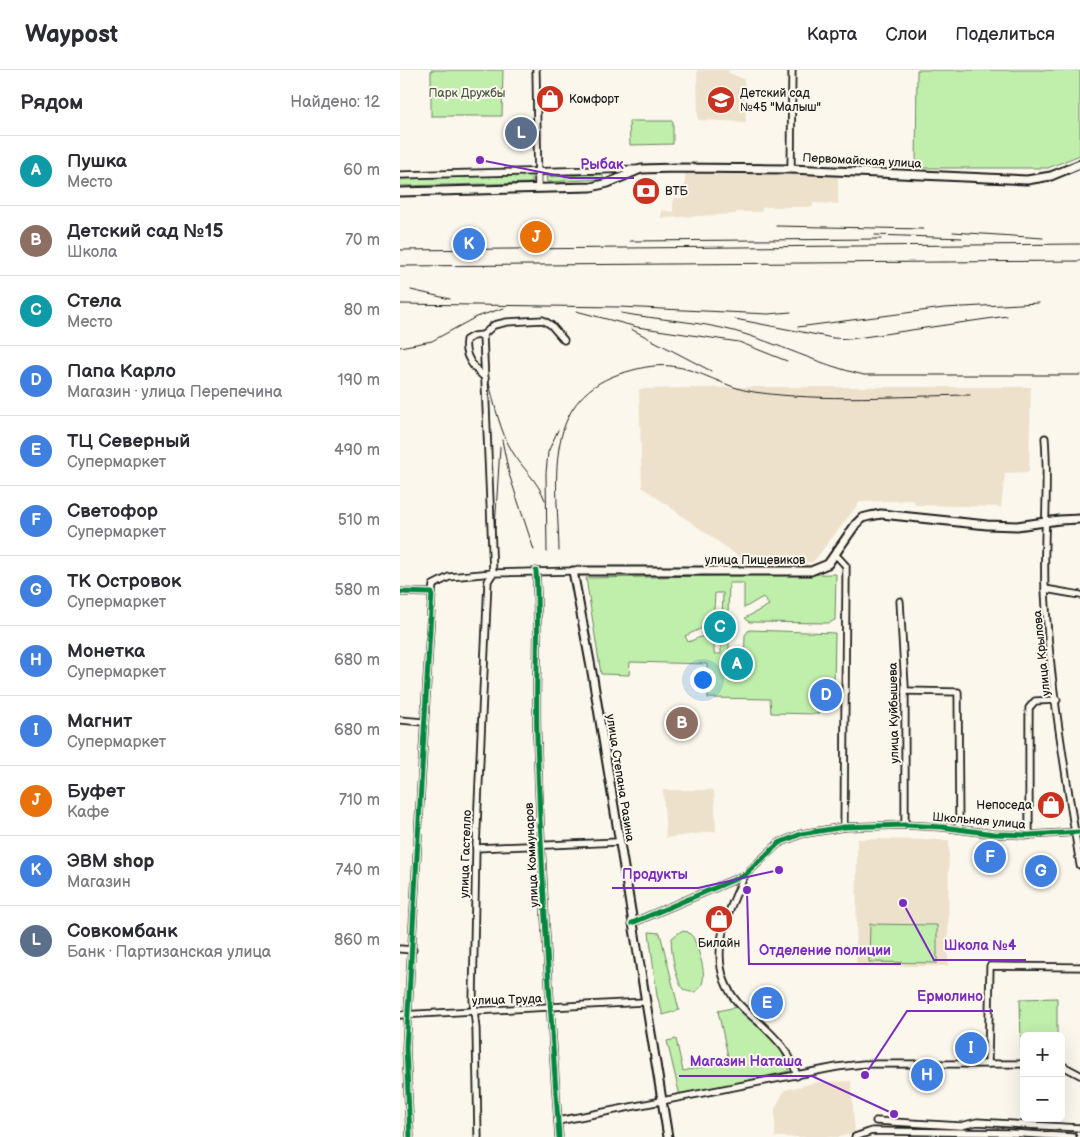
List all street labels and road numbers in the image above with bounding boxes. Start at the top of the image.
street label: Первомайская улица [802,150,922,172]
street label: улица Пищевиков [705,553,806,568]
street label: улица Крылова [1030,609,1054,697]
street label: улица Куйбышева [886,662,902,764]
street label: улица Степана Разина [602,713,638,843]
street label: улица Коммунаров [522,801,542,908]
street label: Школьная улица [932,809,1026,833]
street label: улица Гастелло [457,810,475,898]
street label: улица Труда [472,991,542,1009]

